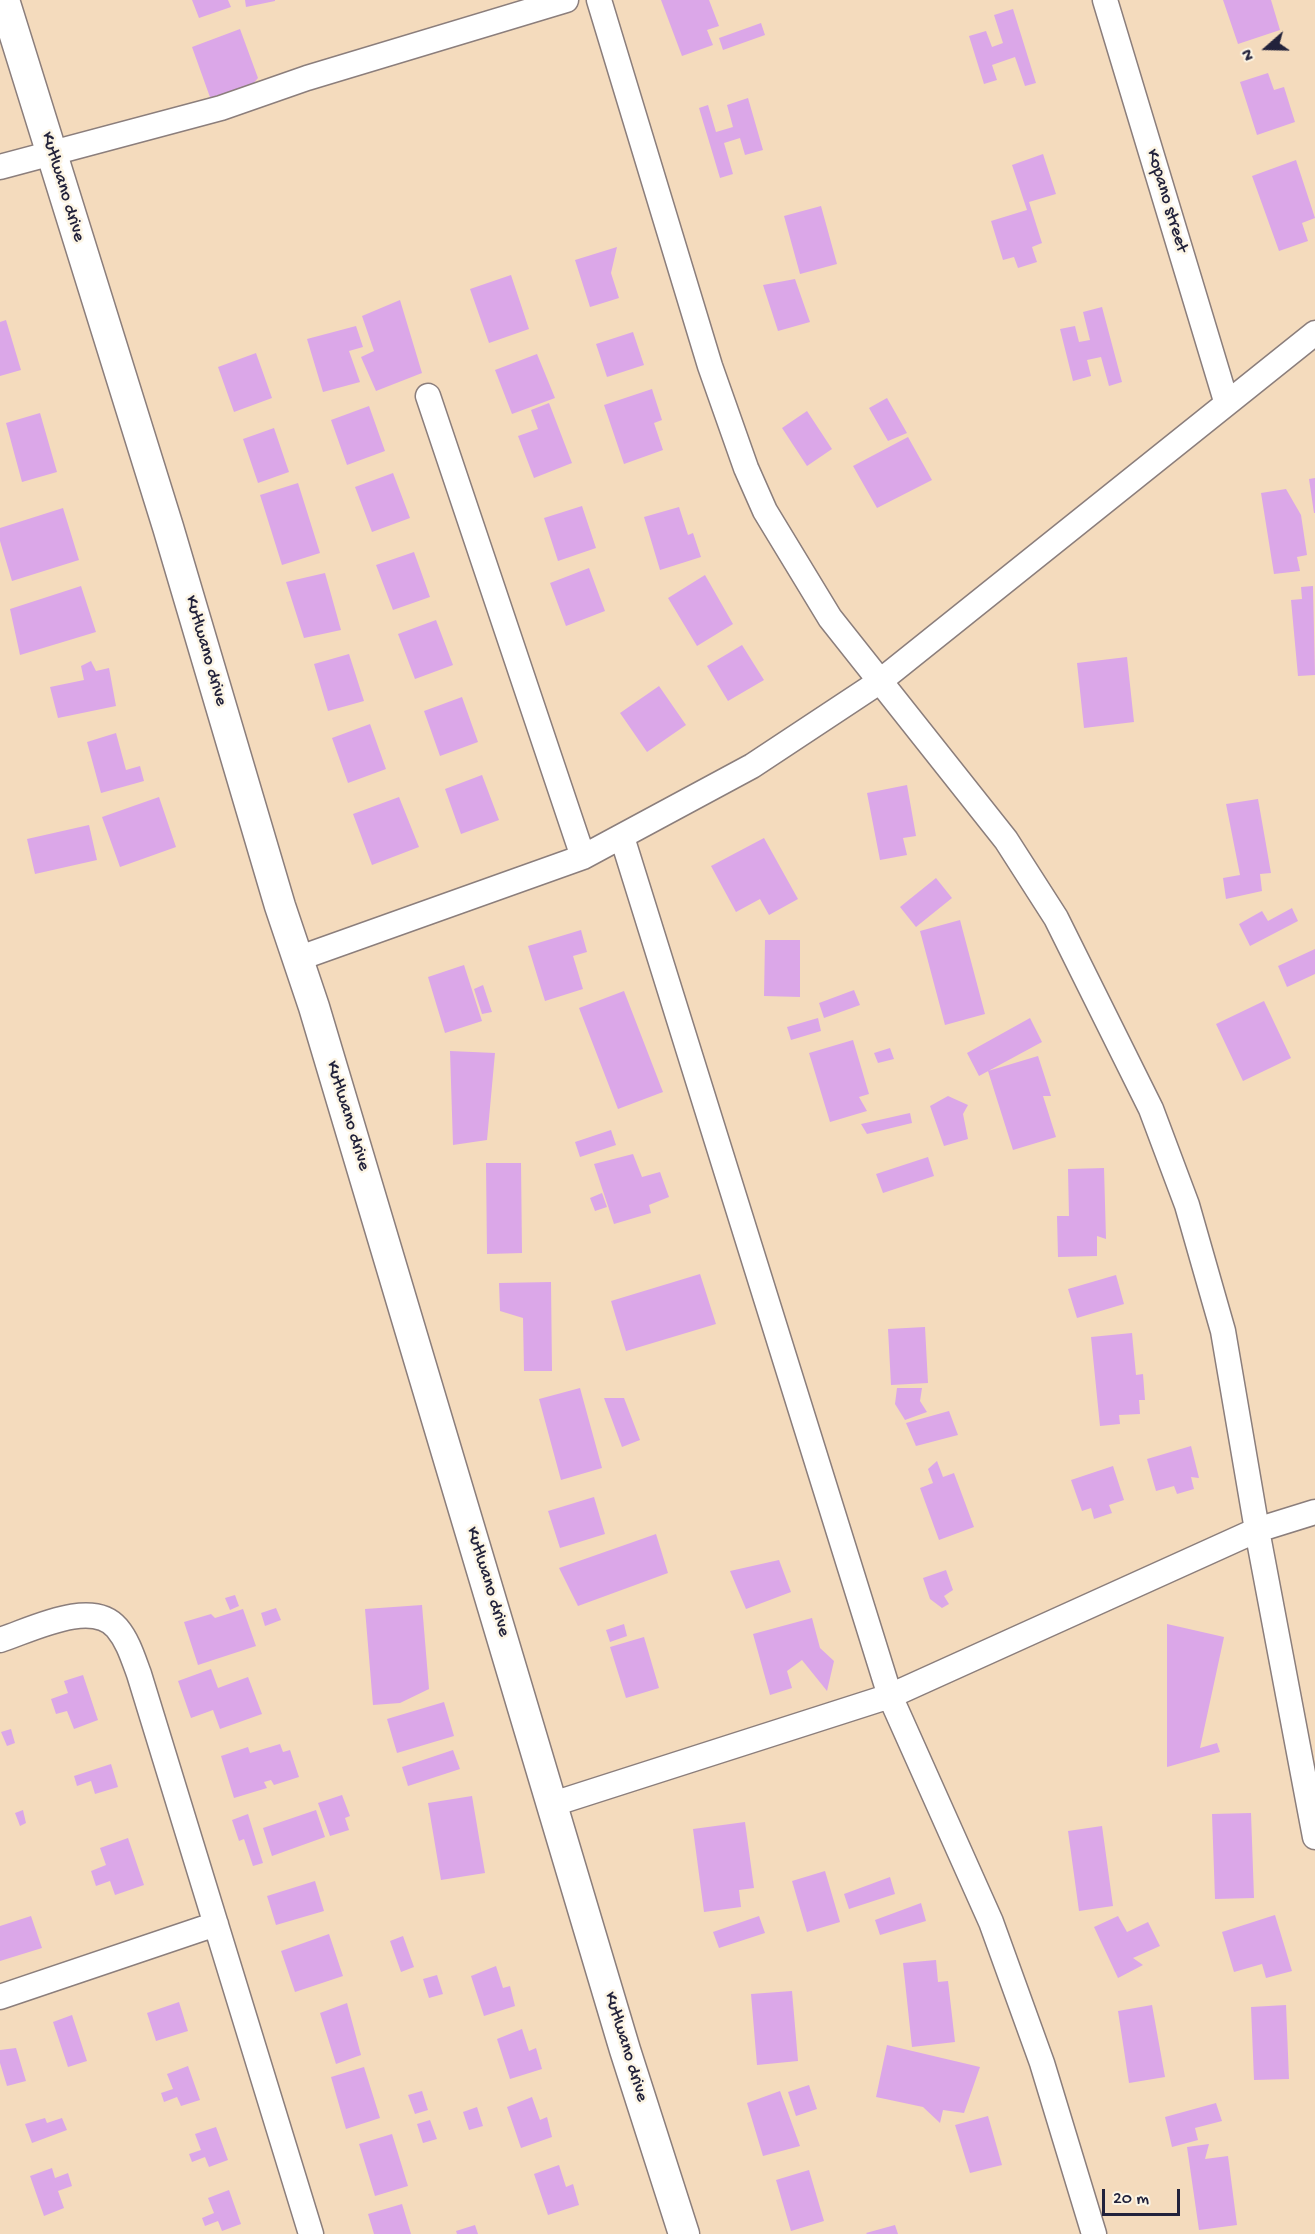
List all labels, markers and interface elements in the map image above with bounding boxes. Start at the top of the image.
north arrow [1237,18,1297,78]
text: N [1239,46,1260,62]
street label: Kutlwano drive [35,129,89,245]
street label: Kopano street [1140,147,1192,255]
street label: Kutlwano drive [179,593,231,709]
street label: Kutlwano drive [320,1058,374,1174]
street label: Kutlwano drive [460,1524,514,1640]
street label: Kutlwano drive [598,1989,652,2105]
scale bar [1105,2177,1183,2215]
text: 20 m [1113,2189,1149,2210]

